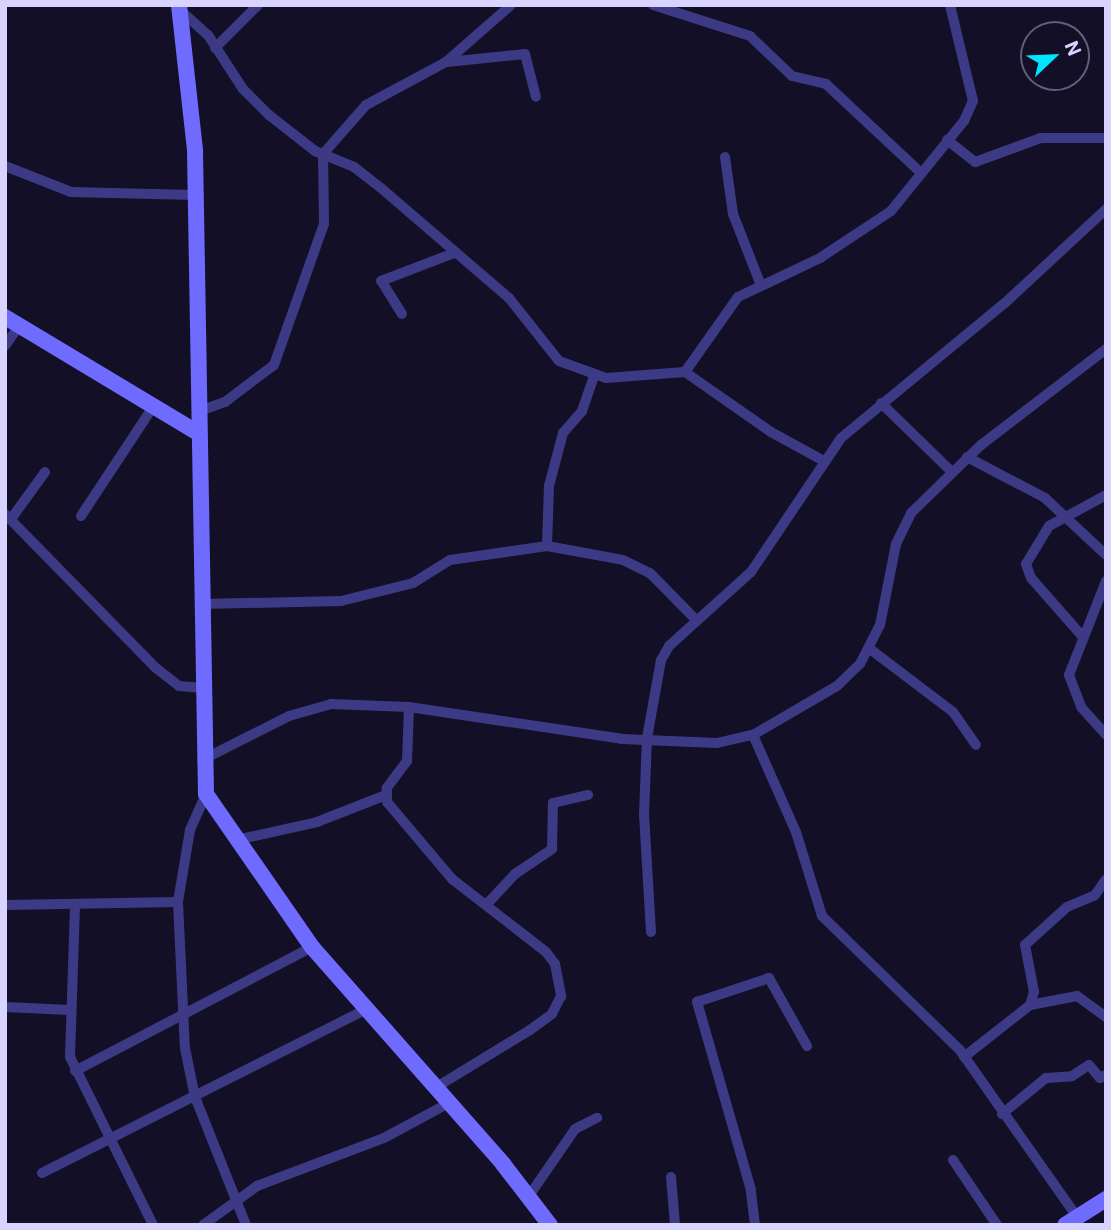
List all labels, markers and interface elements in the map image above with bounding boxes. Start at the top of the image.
north arrow [1020,21,1090,91]
text: N [1060,38,1086,59]

